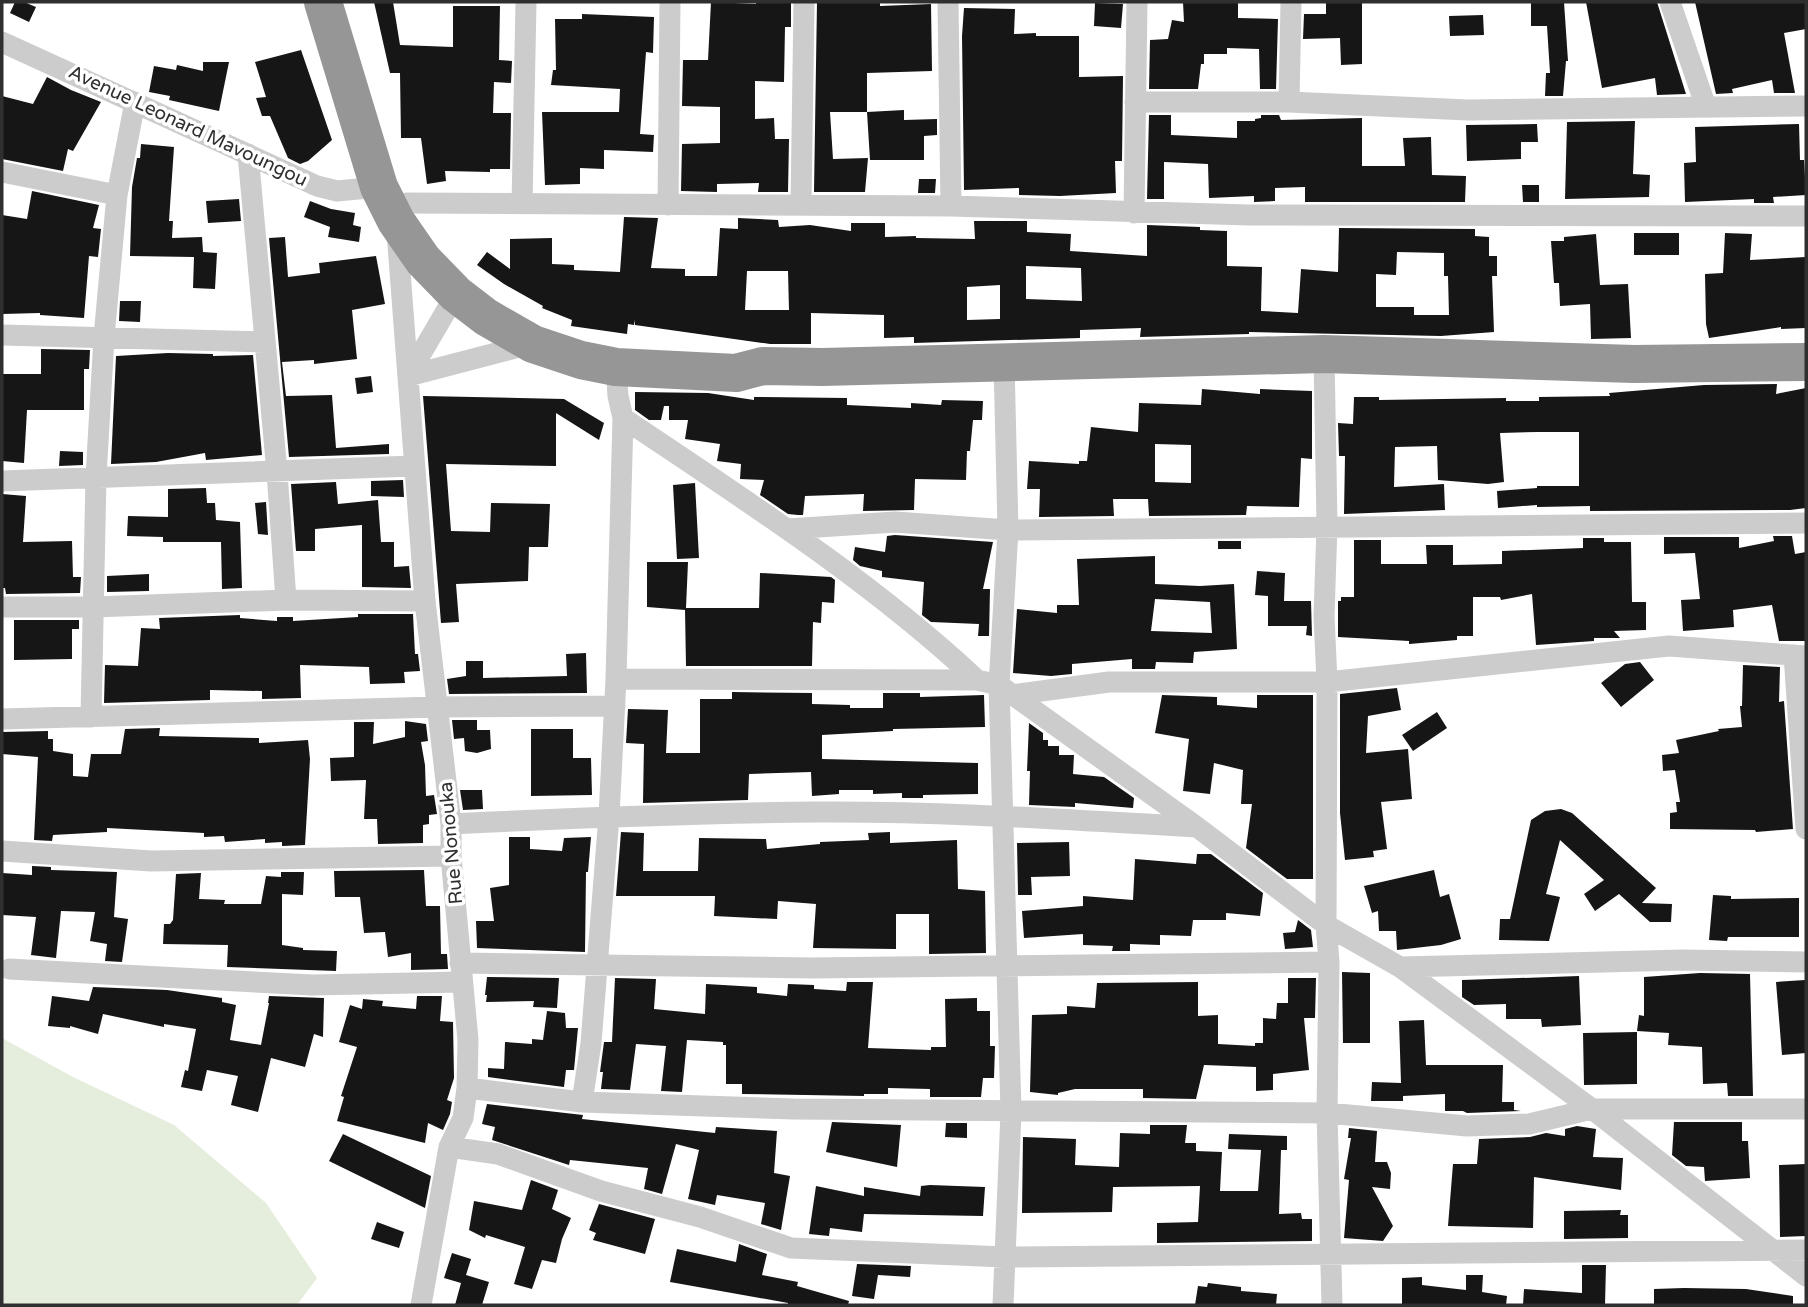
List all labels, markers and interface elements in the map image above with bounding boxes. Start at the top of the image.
street label: Avenue Leonard Mavoungou [65,61,311,191]
street label: Rue Nonouka [435,781,467,905]

